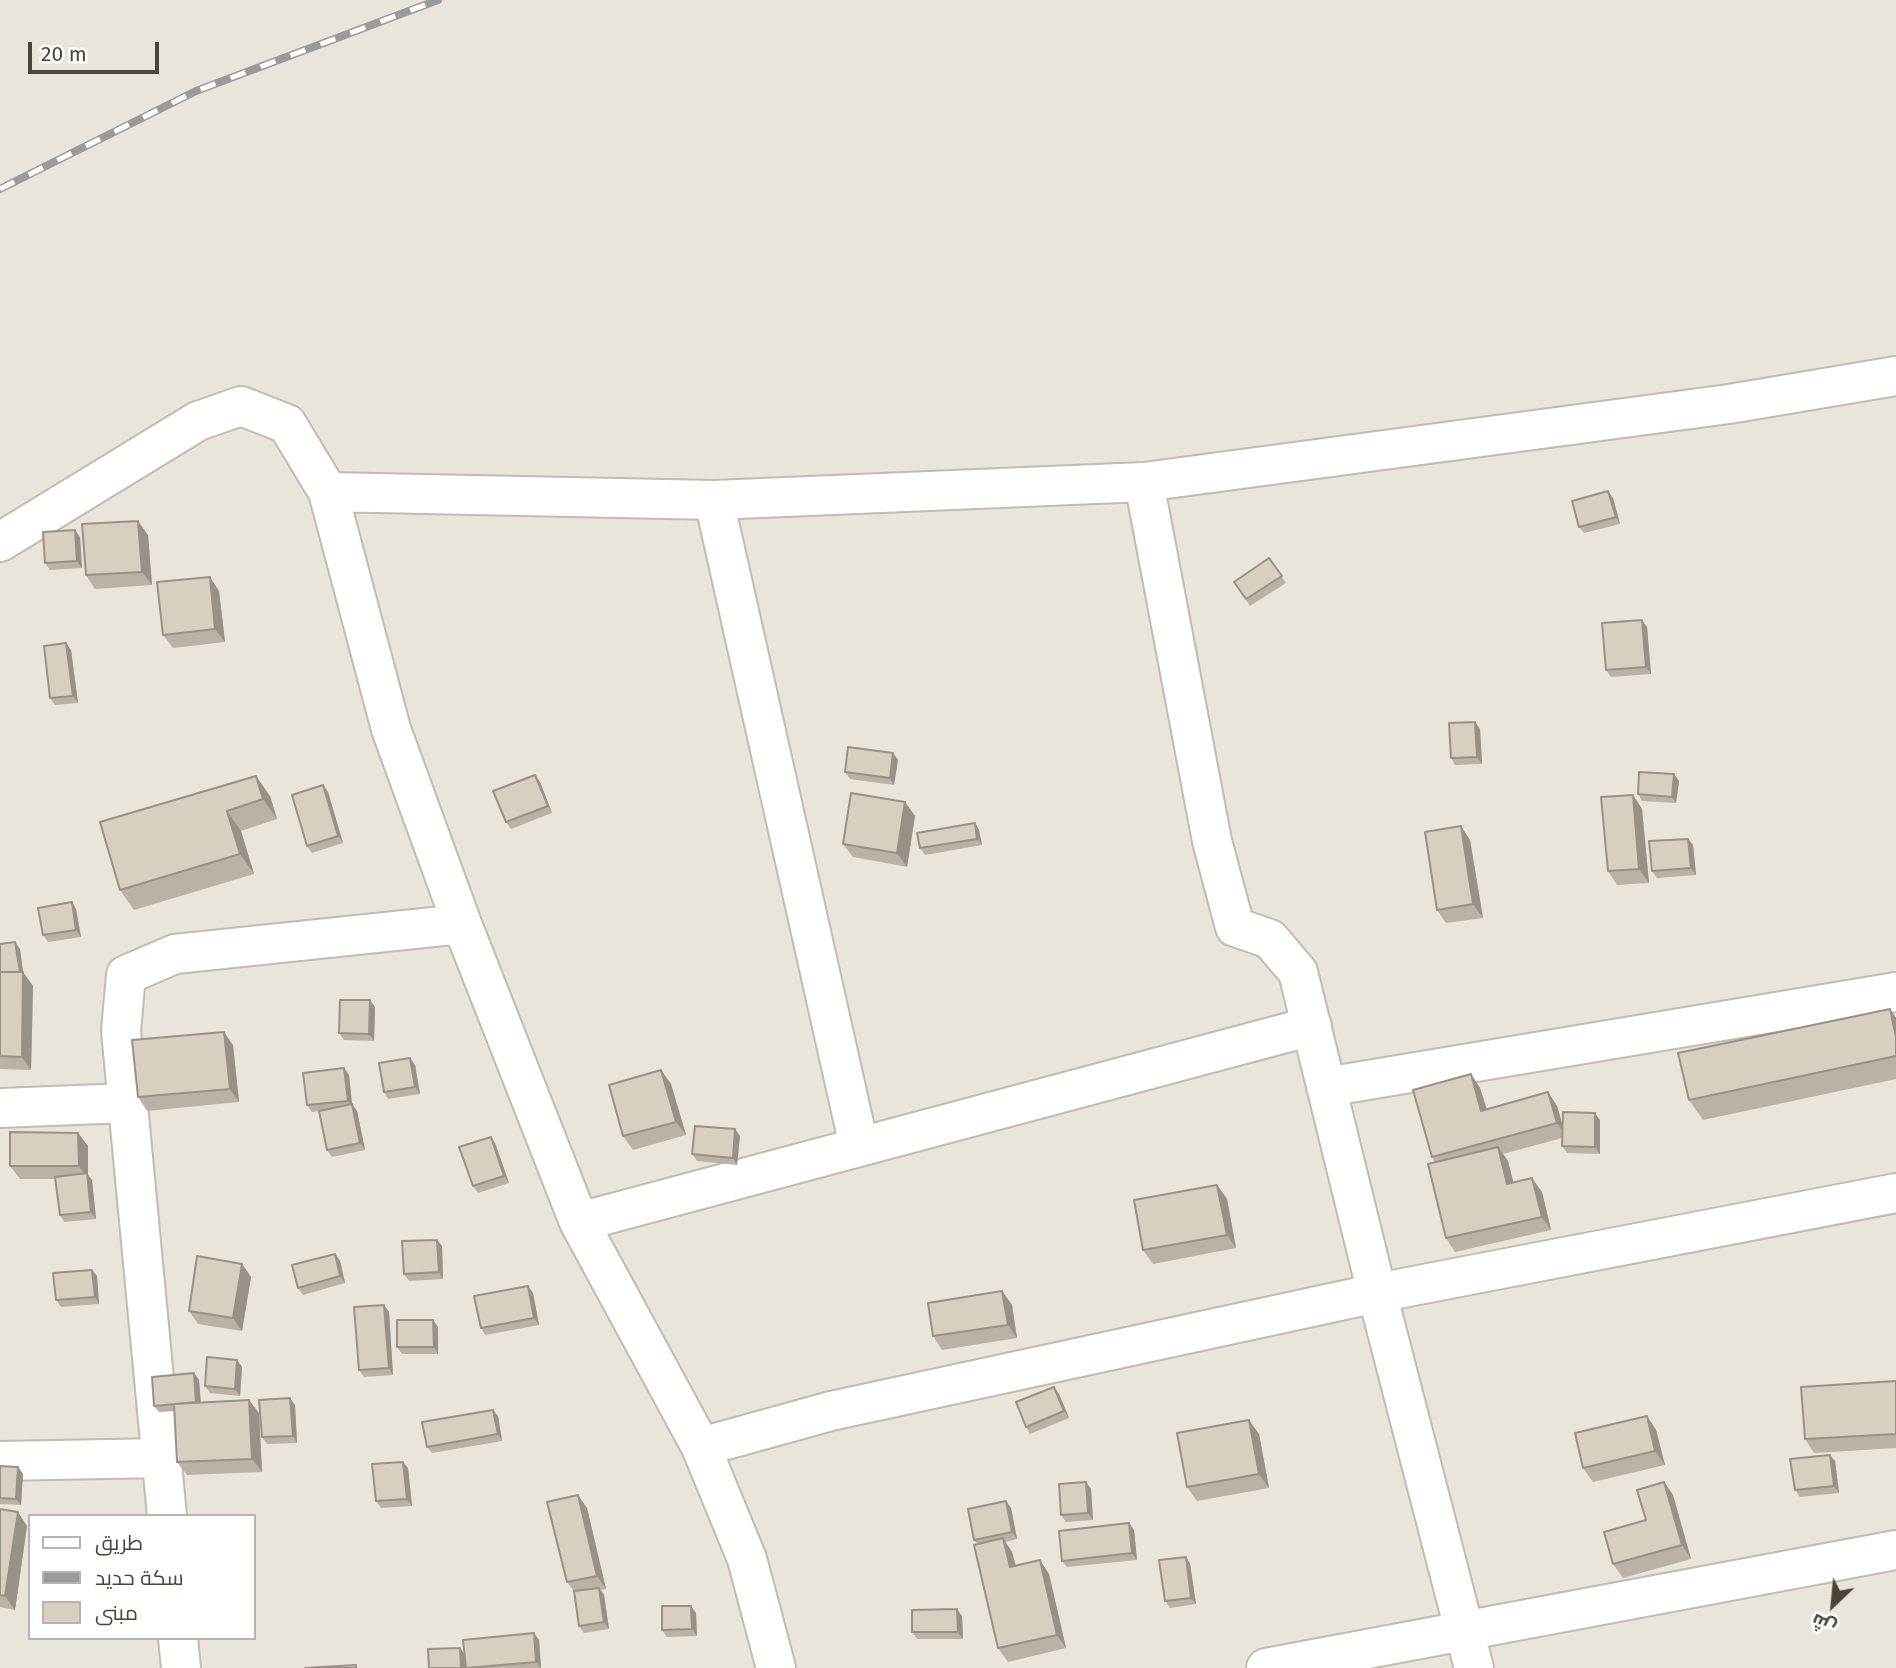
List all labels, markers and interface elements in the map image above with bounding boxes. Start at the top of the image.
scale bar [32,28,163,72]
text: 20 m [41,41,87,67]
legend [28,1514,256,1640]
text: طريق [95,1530,143,1556]
text: سكة حديد [95,1565,184,1591]
north arrow [1798,1570,1868,1640]
text: مبنى [95,1600,138,1626]
text: ش [1808,1609,1840,1640]

